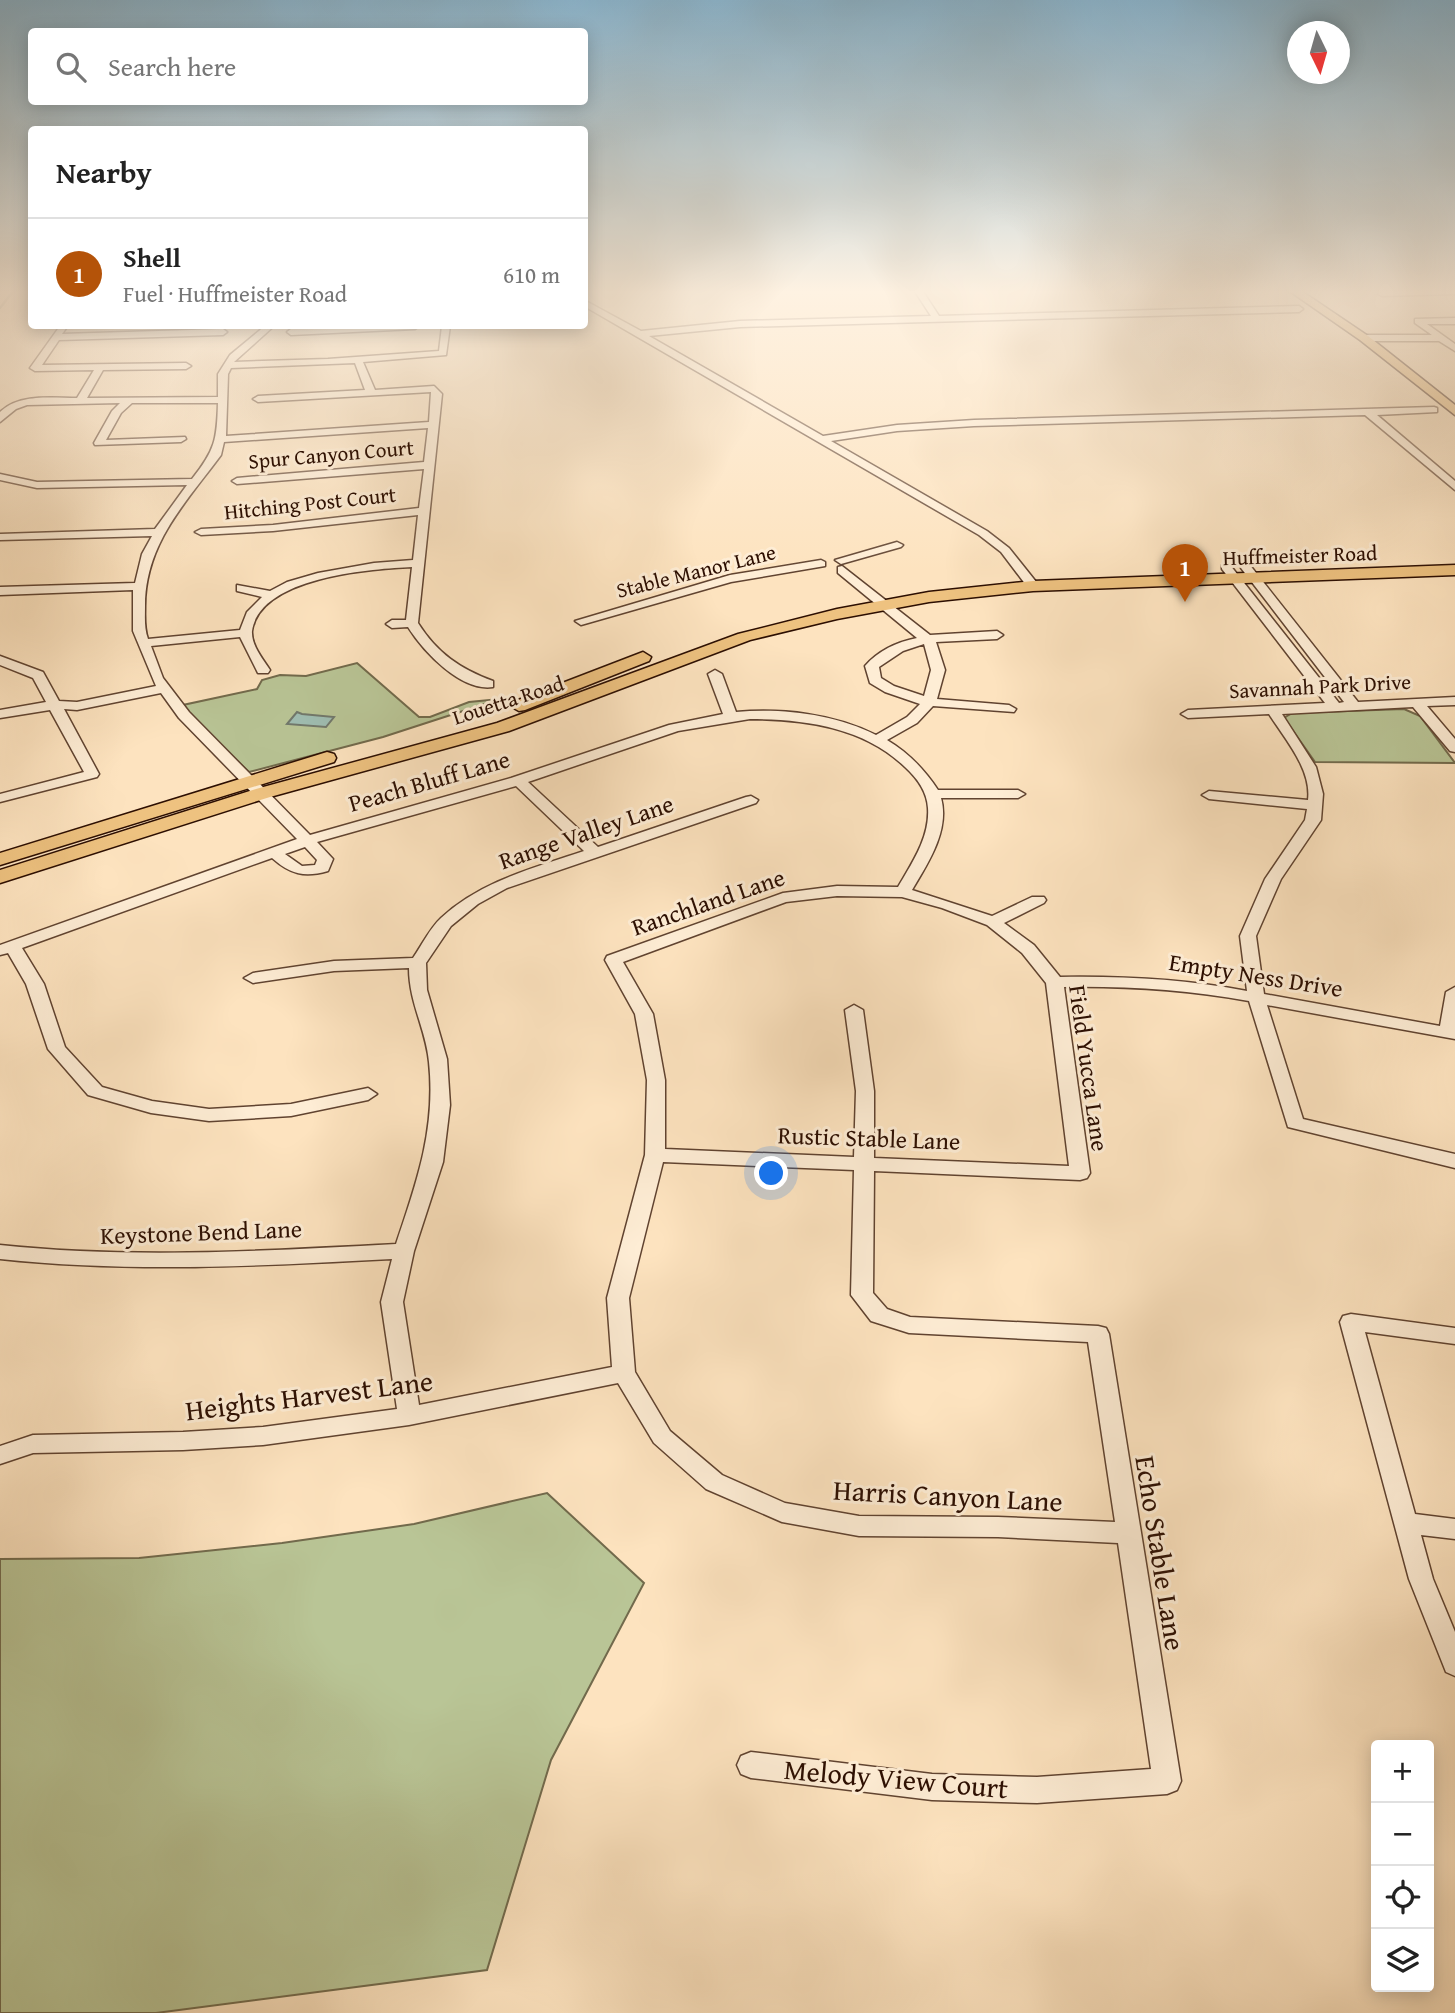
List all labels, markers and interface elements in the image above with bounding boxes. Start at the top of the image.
north arrow [1287,21,1350,84]
search box [28,28,588,105]
text: Search here [108,47,236,86]
icon: search [52,48,90,86]
text: Nearby [56,150,152,194]
text: Shell [123,238,181,277]
text: 1 [73,258,85,291]
text: 610 m [503,258,560,291]
text: Fuel · Huffmeister Road [123,277,347,310]
street label: Spur Canyon Court [247,431,416,477]
street label: Hitching Post Court [222,478,398,527]
street label: Stable Manor Lane [613,536,779,606]
street label: Huffmeister Road [1222,537,1379,573]
pin: 1 [1162,544,1208,602]
street label: Savannah Park Drive [1228,666,1412,706]
street label: Louetta Road [448,667,568,733]
street label: Peach Bluff Lane [344,741,514,821]
street label: Range Valley Lane [494,786,678,878]
street label: Ranchland Lane [627,859,789,945]
street label: Empty Ness Drive [1167,944,1345,1006]
street label: Field Yucca Lane [1060,983,1118,1153]
street label: Rustic Stable Lane [777,1117,961,1159]
your location [754,1156,788,1190]
street label: Keystone Bend Lane [99,1211,303,1253]
street label: Heights Harvest Lane [183,1359,435,1431]
street label: Echo Stable Lane [1125,1453,1197,1653]
street label: Harris Canyon Lane [832,1469,1064,1521]
map controls [1371,1740,1434,1992]
button: + [1371,1740,1434,1803]
street label: Melody View Court [782,1748,1010,1808]
button: − [1371,1803,1434,1866]
button: locate [1371,1866,1434,1929]
button: layers [1371,1929,1434,1992]

